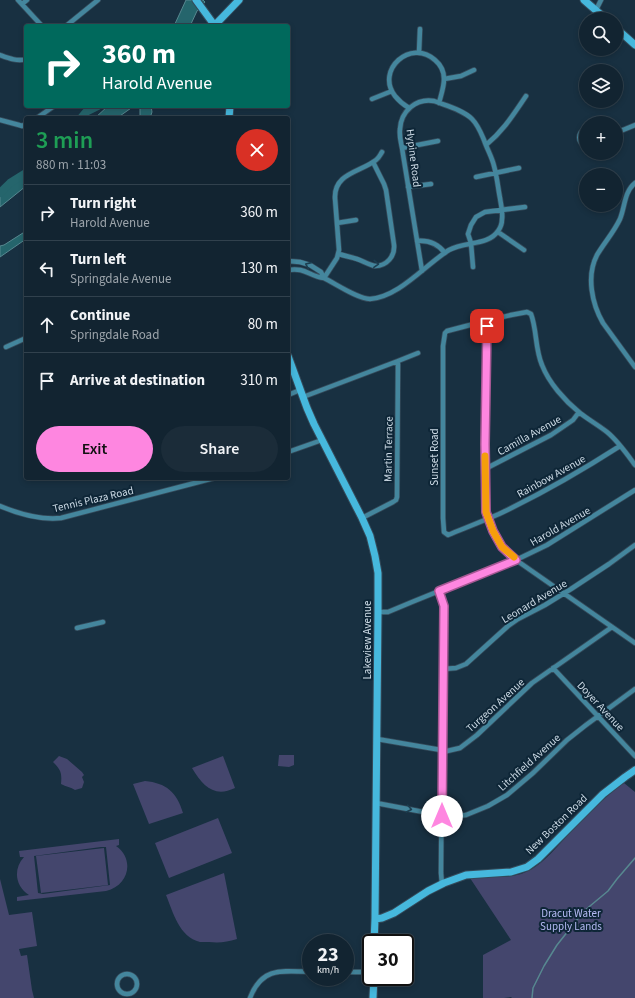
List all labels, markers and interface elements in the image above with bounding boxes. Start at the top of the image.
map controls [579,12,623,212]
button: search [579,12,623,56]
text: 360 m [102,34,176,74]
icon: right [36,40,88,92]
button: layers [579,64,623,108]
text: Harold Avenue [102,71,212,96]
button: + [579,116,623,160]
text: 3 min [36,123,93,158]
street label: Hypine Road [403,128,425,188]
button: close [236,129,278,171]
text: 880 m · 11:03 [36,156,106,174]
button: − [579,168,623,212]
text: Turn right [70,193,136,214]
icon: right [36,202,58,224]
text: 360 m [240,202,278,223]
text: Harold Avenue [70,214,150,232]
text: Turn left [70,249,126,270]
icon: left [36,258,58,280]
text: 130 m [240,258,278,279]
one-way arrow [373,260,379,268]
one-way arrow [305,262,313,270]
text: Springdale Avenue [70,270,172,288]
text: Continue [70,305,130,326]
pin [470,309,504,343]
icon: ahead [36,314,58,336]
text: 80 m [248,314,278,335]
icon: arrive [476,315,498,337]
text: Springdale Road [70,326,159,344]
icon: arrive [36,370,58,392]
text: Arrive at destination [70,370,205,391]
text: 310 m [240,370,278,391]
street label: Camilla Avenue [495,411,564,459]
street label: Martin Terrace [380,415,397,482]
button: Exit [36,426,153,472]
button: Share [161,426,278,472]
street label: Sunset Road [427,428,442,486]
street label: Rainbow Avenue [514,451,589,502]
street label: Tennis Plaza Road [51,483,135,516]
street label: Harold Avenue [527,503,594,550]
street label: Leonard Avenue [499,576,570,627]
street label: Lakeview Avenue [360,600,375,680]
street label: Turgeon Avenue [463,675,528,736]
street label: Doyer Avenue [574,678,628,735]
street label: Litchfield Avenue [495,730,564,794]
street label: New Boston Road [522,791,591,858]
position arrow [421,795,463,837]
one-way arrow [406,805,412,813]
park label: Dracut Water Supply Lands [540,906,602,934]
speed limit sign: 30 [362,934,414,986]
text: 23 [317,941,339,969]
text: km/h [317,963,339,977]

